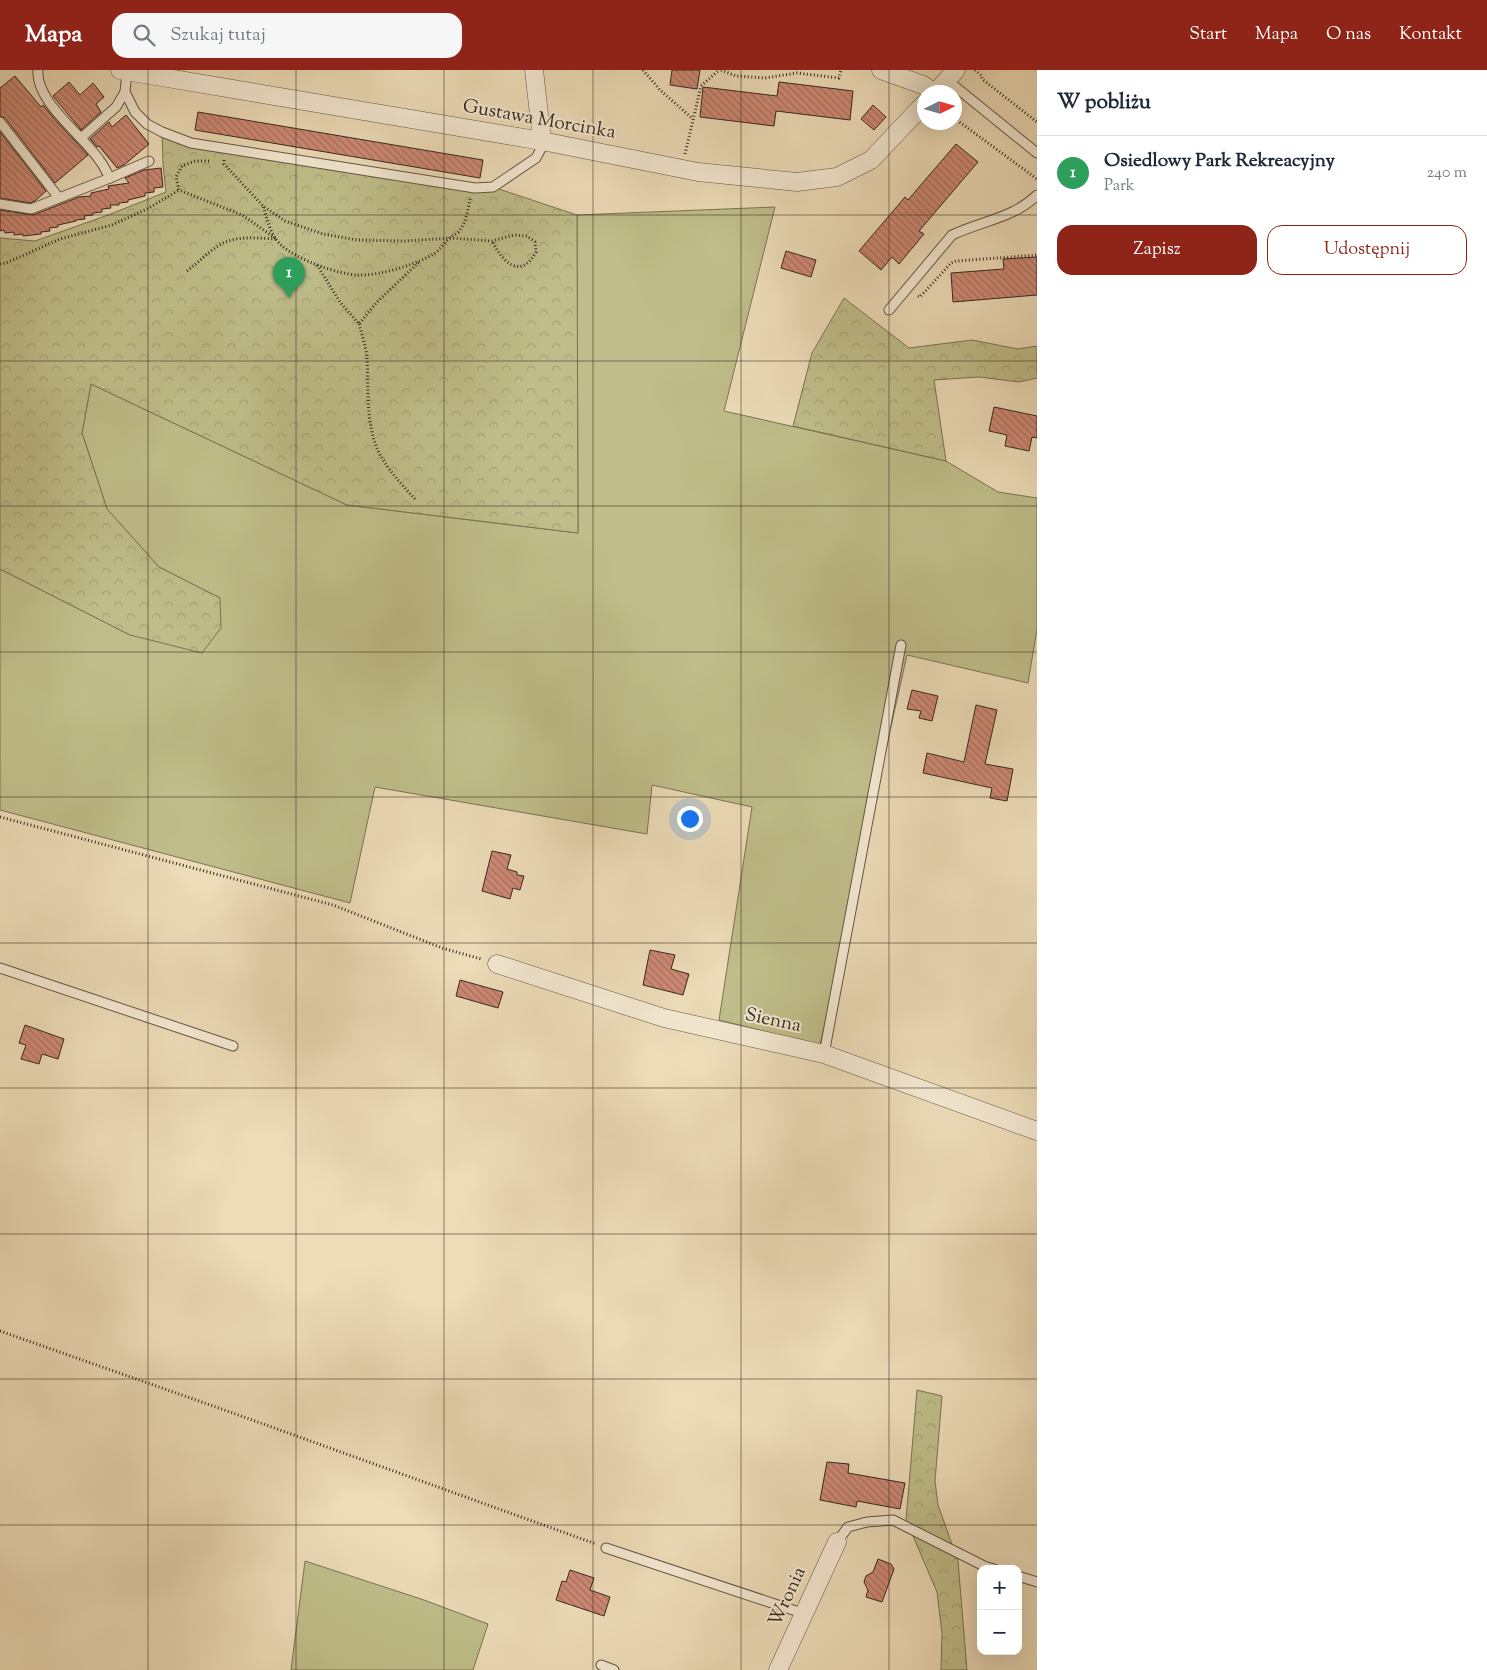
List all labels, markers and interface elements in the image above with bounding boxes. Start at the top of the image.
search box [112,13,462,58]
text: Mapa [25,18,82,52]
icon: search [130,21,158,49]
text: Szukaj tutaj [170,22,266,49]
text: Start [1189,22,1227,48]
text: Mapa [1255,22,1298,48]
text: O nas [1326,22,1371,48]
text: Kontakt [1399,22,1462,48]
north arrow [917,85,962,130]
text: W pobliżu [1057,88,1151,118]
street label: Gustawa Morcinka [460,93,618,147]
text: Osiedlowy Park Rekreacyjny [1104,148,1335,175]
text: 1 [1070,162,1076,185]
text: 240 m [1426,162,1467,185]
text: Park [1104,175,1135,198]
button: Zapisz [1057,225,1257,275]
button: Udostępnij [1267,225,1467,275]
pin: 1 [273,257,305,298]
your location [677,806,703,832]
street label: Sienna [742,1002,804,1040]
street label: Wronia [762,1563,814,1631]
map controls [977,1565,1022,1655]
button: + [977,1565,1022,1610]
button: − [977,1610,1022,1655]

